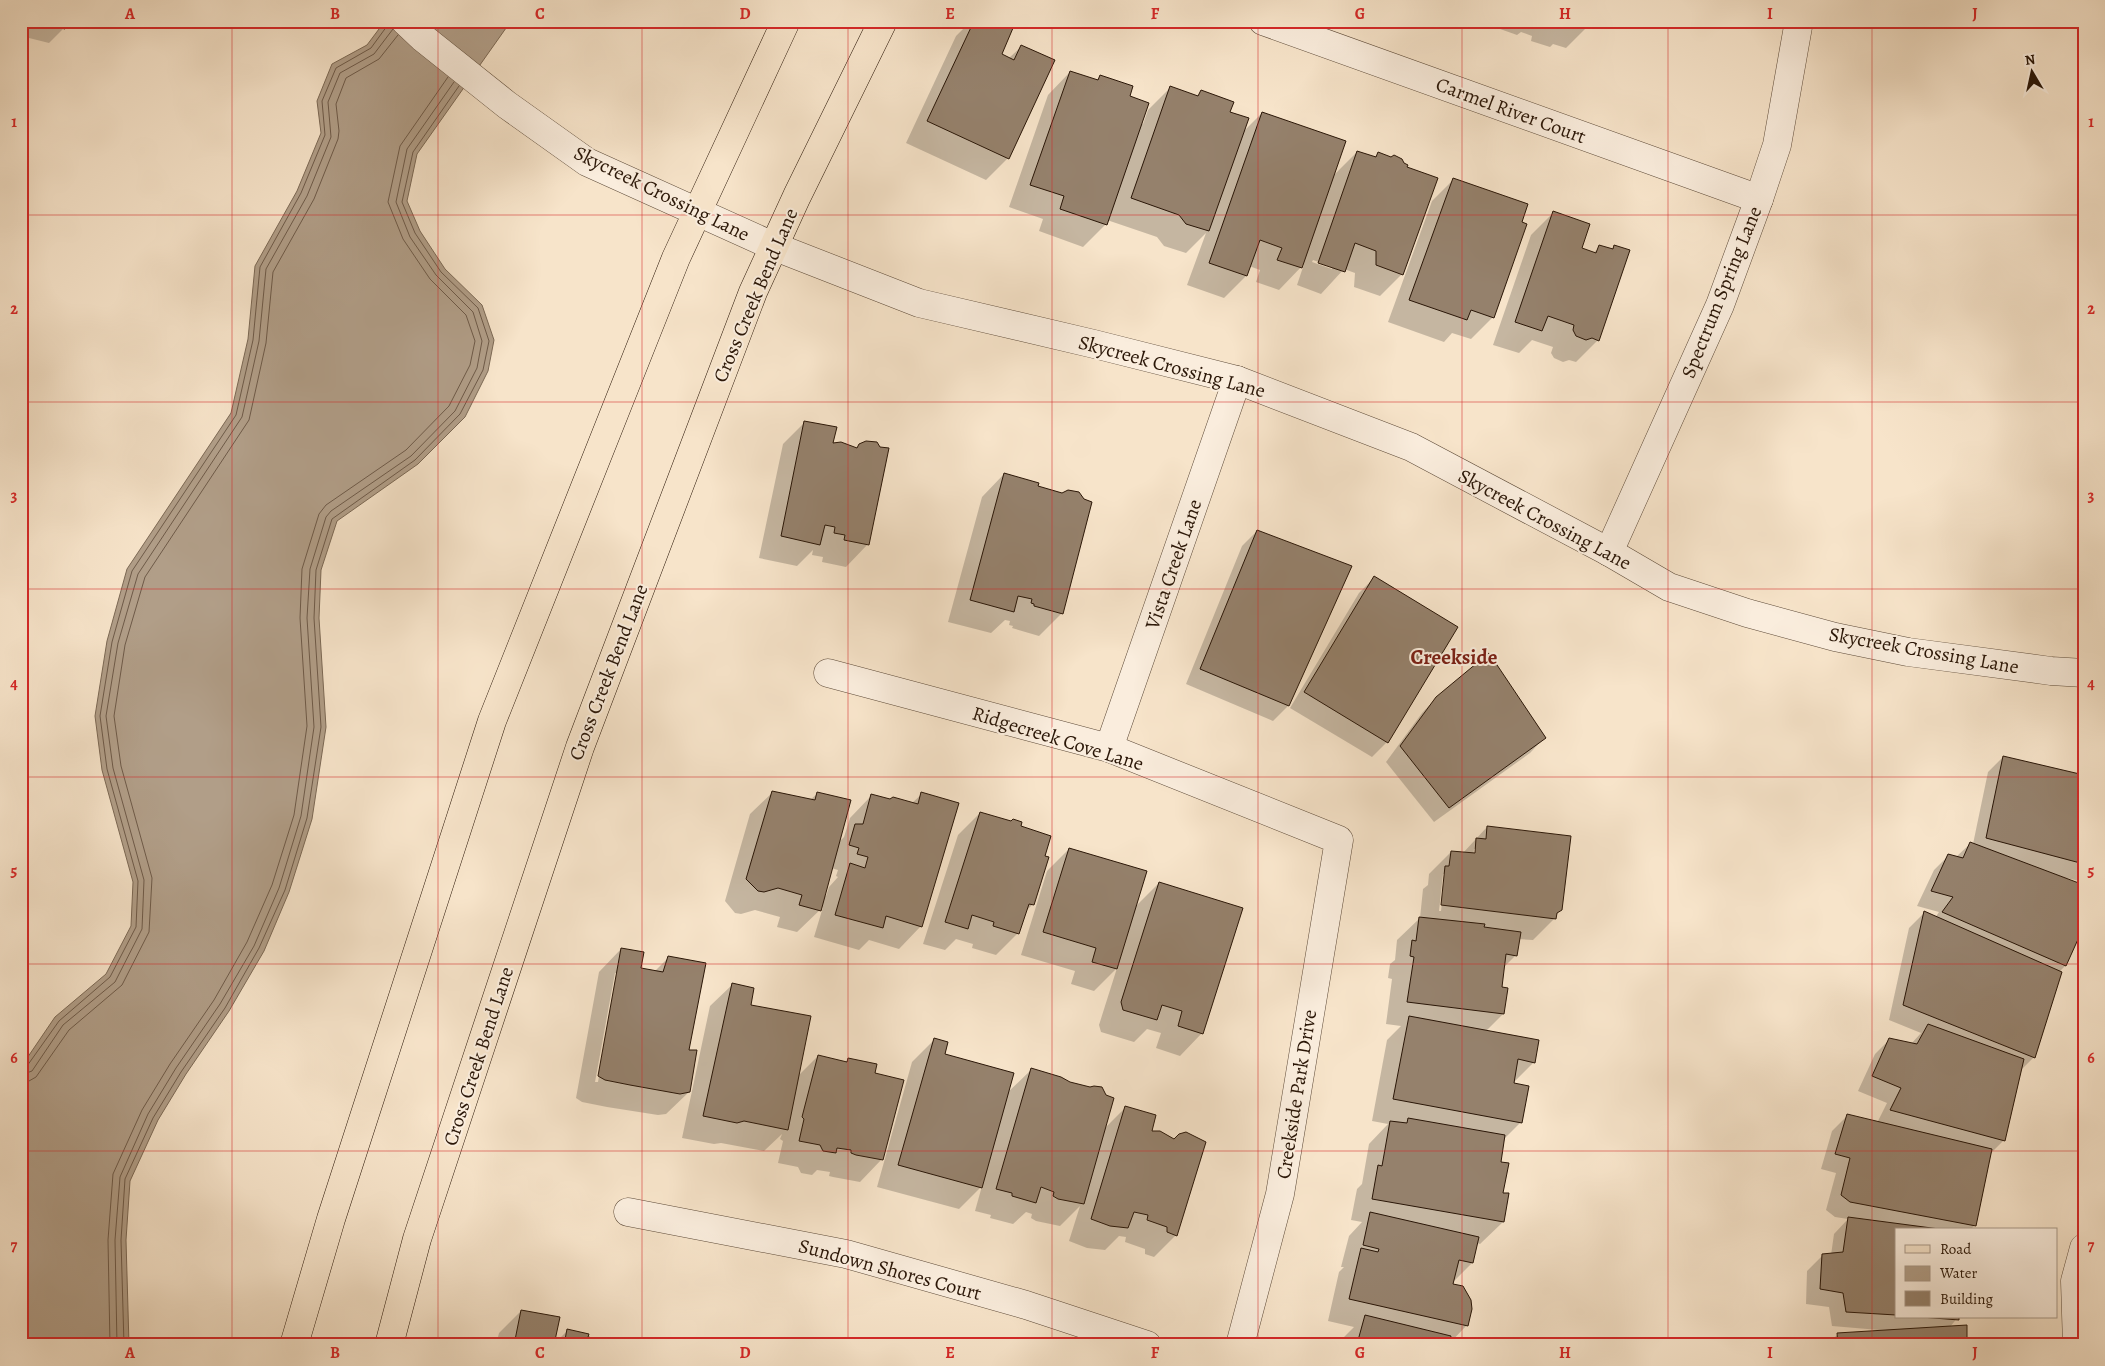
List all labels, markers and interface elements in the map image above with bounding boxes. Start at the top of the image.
text: A [124,3,136,25]
text: B [330,3,340,25]
text: C [535,3,545,25]
text: D [739,3,751,25]
text: E [945,3,955,25]
text: F [1151,3,1160,25]
text: G [1355,3,1365,25]
text: H [1559,3,1571,25]
text: I [1767,3,1773,25]
text: J [1972,3,1978,25]
north arrow [2008,48,2058,98]
text: N [2024,49,2037,70]
street label: Carmel River Court [1432,71,1590,150]
text: 1 [11,111,17,133]
text: 1 [2088,111,2094,133]
street label: Skycreek Crossing Lane [569,139,754,248]
street label: Spectrum Spring Lane [1675,202,1768,382]
street label: Cross Creek Bend Lane [707,204,804,386]
text: 2 [10,298,18,320]
text: 2 [2087,298,2095,320]
street label: Skycreek Crossing Lane [1076,329,1268,404]
street label: Skycreek Crossing Lane [1454,462,1636,577]
text: 3 [11,485,18,507]
text: 3 [2088,485,2095,507]
street label: Vista Creek Lane [1138,496,1208,634]
street label: Cross Creek Bend Lane [562,580,655,764]
street label: Skycreek Crossing Lane [1827,621,2021,680]
district label: Creekside [1411,643,1498,671]
text: 4 [10,673,18,695]
text: 4 [2087,673,2095,695]
street label: Ridgecreek Cove Lane [969,700,1147,777]
text: 5 [11,860,18,882]
text: 5 [2088,860,2095,882]
street label: Cross Creek Bend Lane [437,963,520,1149]
street label: Creekside Park Drive [1270,1007,1323,1181]
text: 6 [10,1047,18,1069]
text: 6 [2087,1047,2095,1069]
legend [1895,1228,2058,1318]
street label: Sundown Shores Court [795,1232,985,1307]
text: 7 [11,1235,18,1257]
text: 7 [2088,1235,2095,1257]
text: Road [1940,1239,1972,1259]
text: Water [1939,1263,1977,1283]
text: Building [1940,1289,1993,1309]
text: A [124,1342,136,1364]
text: B [330,1342,340,1364]
text: C [535,1342,545,1364]
text: D [739,1342,751,1364]
text: E [945,1342,955,1364]
text: F [1151,1342,1160,1364]
text: G [1355,1342,1365,1364]
text: H [1559,1342,1571,1364]
text: I [1767,1342,1773,1364]
text: J [1972,1342,1978,1364]

